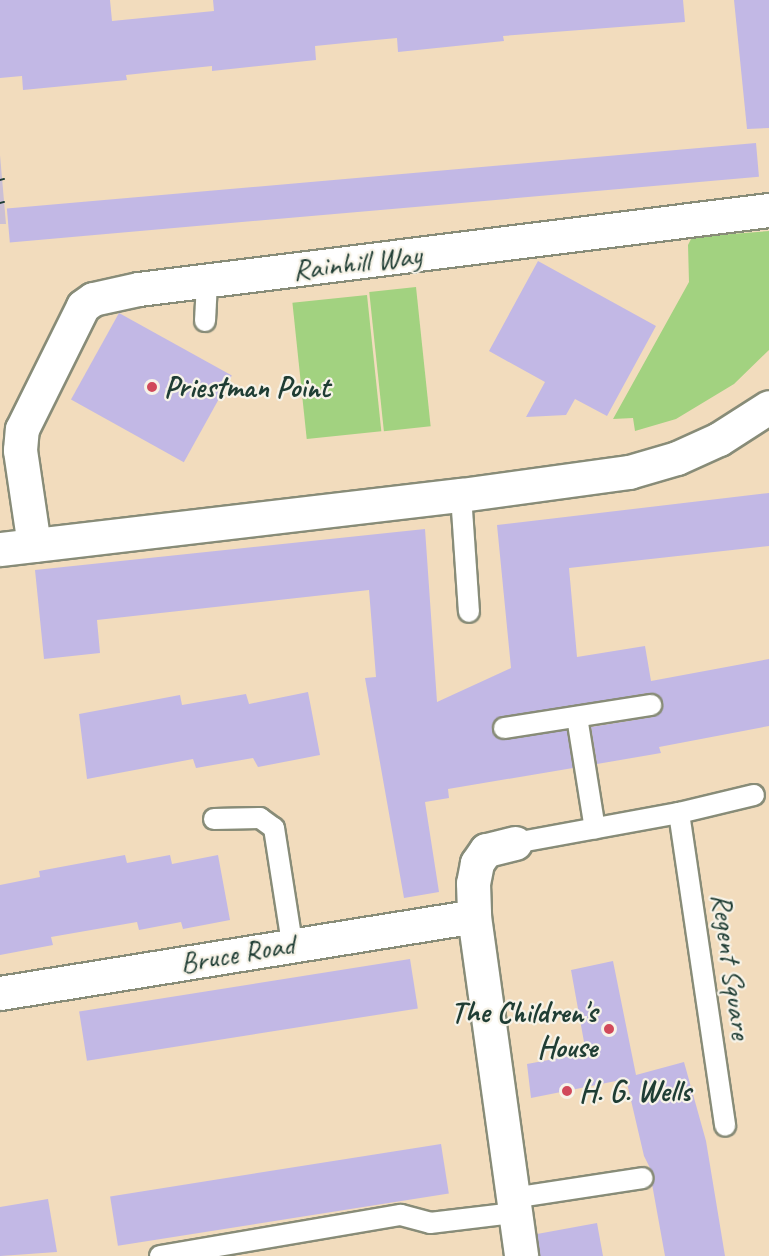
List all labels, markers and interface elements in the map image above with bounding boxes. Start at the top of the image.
street label: Rainhill Way [291,236,423,288]
place label: Priestman Point [164,369,330,405]
marker: Priestman Point [145,380,159,394]
street label: Regent Square [704,892,760,1040]
street label: Bruce Road [177,925,297,981]
place label: The Children's House [451,994,597,1064]
marker: The Children's House [602,1022,616,1036]
place label: H. G. Wells [579,1073,691,1109]
marker: H. G. Wells [560,1084,574,1098]

